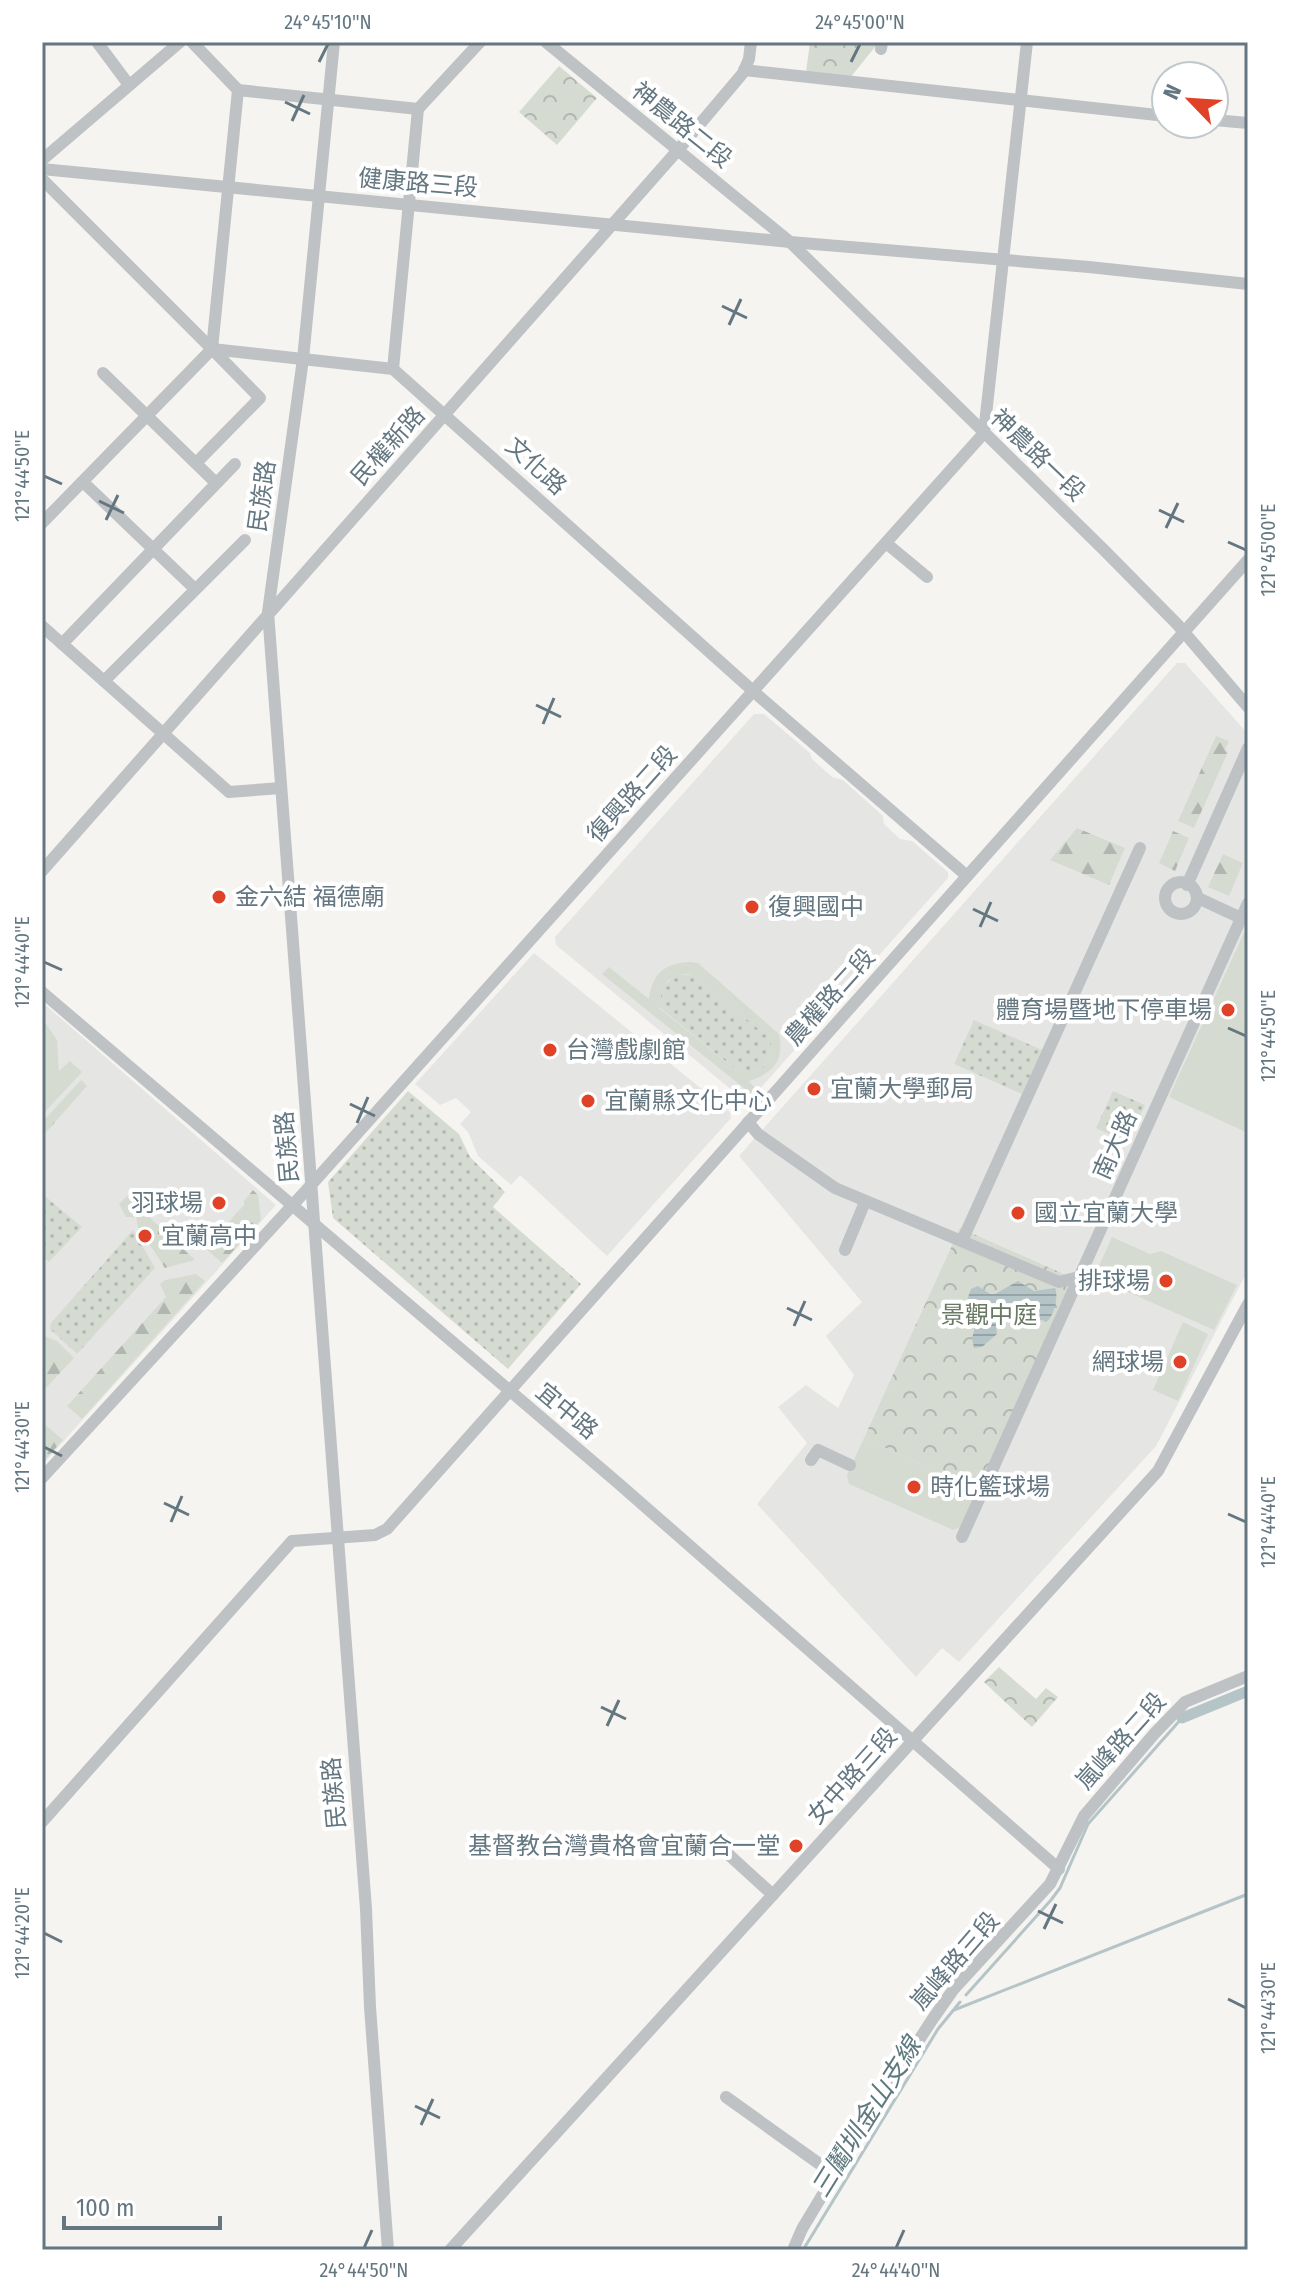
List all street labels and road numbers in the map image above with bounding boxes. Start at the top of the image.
street label: 神農路二段 [627,76,737,174]
street label: 健康路三段 [357,164,479,202]
street label: 民權新路 [345,401,431,491]
street label: 神農路一段 [985,403,1091,507]
street label: 文化路 [500,432,572,500]
street label: 民族路 [243,458,281,534]
street label: 復興路二段 [581,740,683,848]
street label: 農權路二段 [779,943,881,1051]
street label: 南大路 [1088,1106,1142,1184]
street label: 民族路 [270,1110,304,1184]
street label: 宜中路 [530,1377,604,1445]
street label: 嵐峰路二段 [1070,1687,1172,1795]
street label: 女中路三段 [801,1722,903,1830]
street label: 民族路 [317,1756,351,1830]
street label: 嵐峰路三段 [905,1907,1005,2015]

